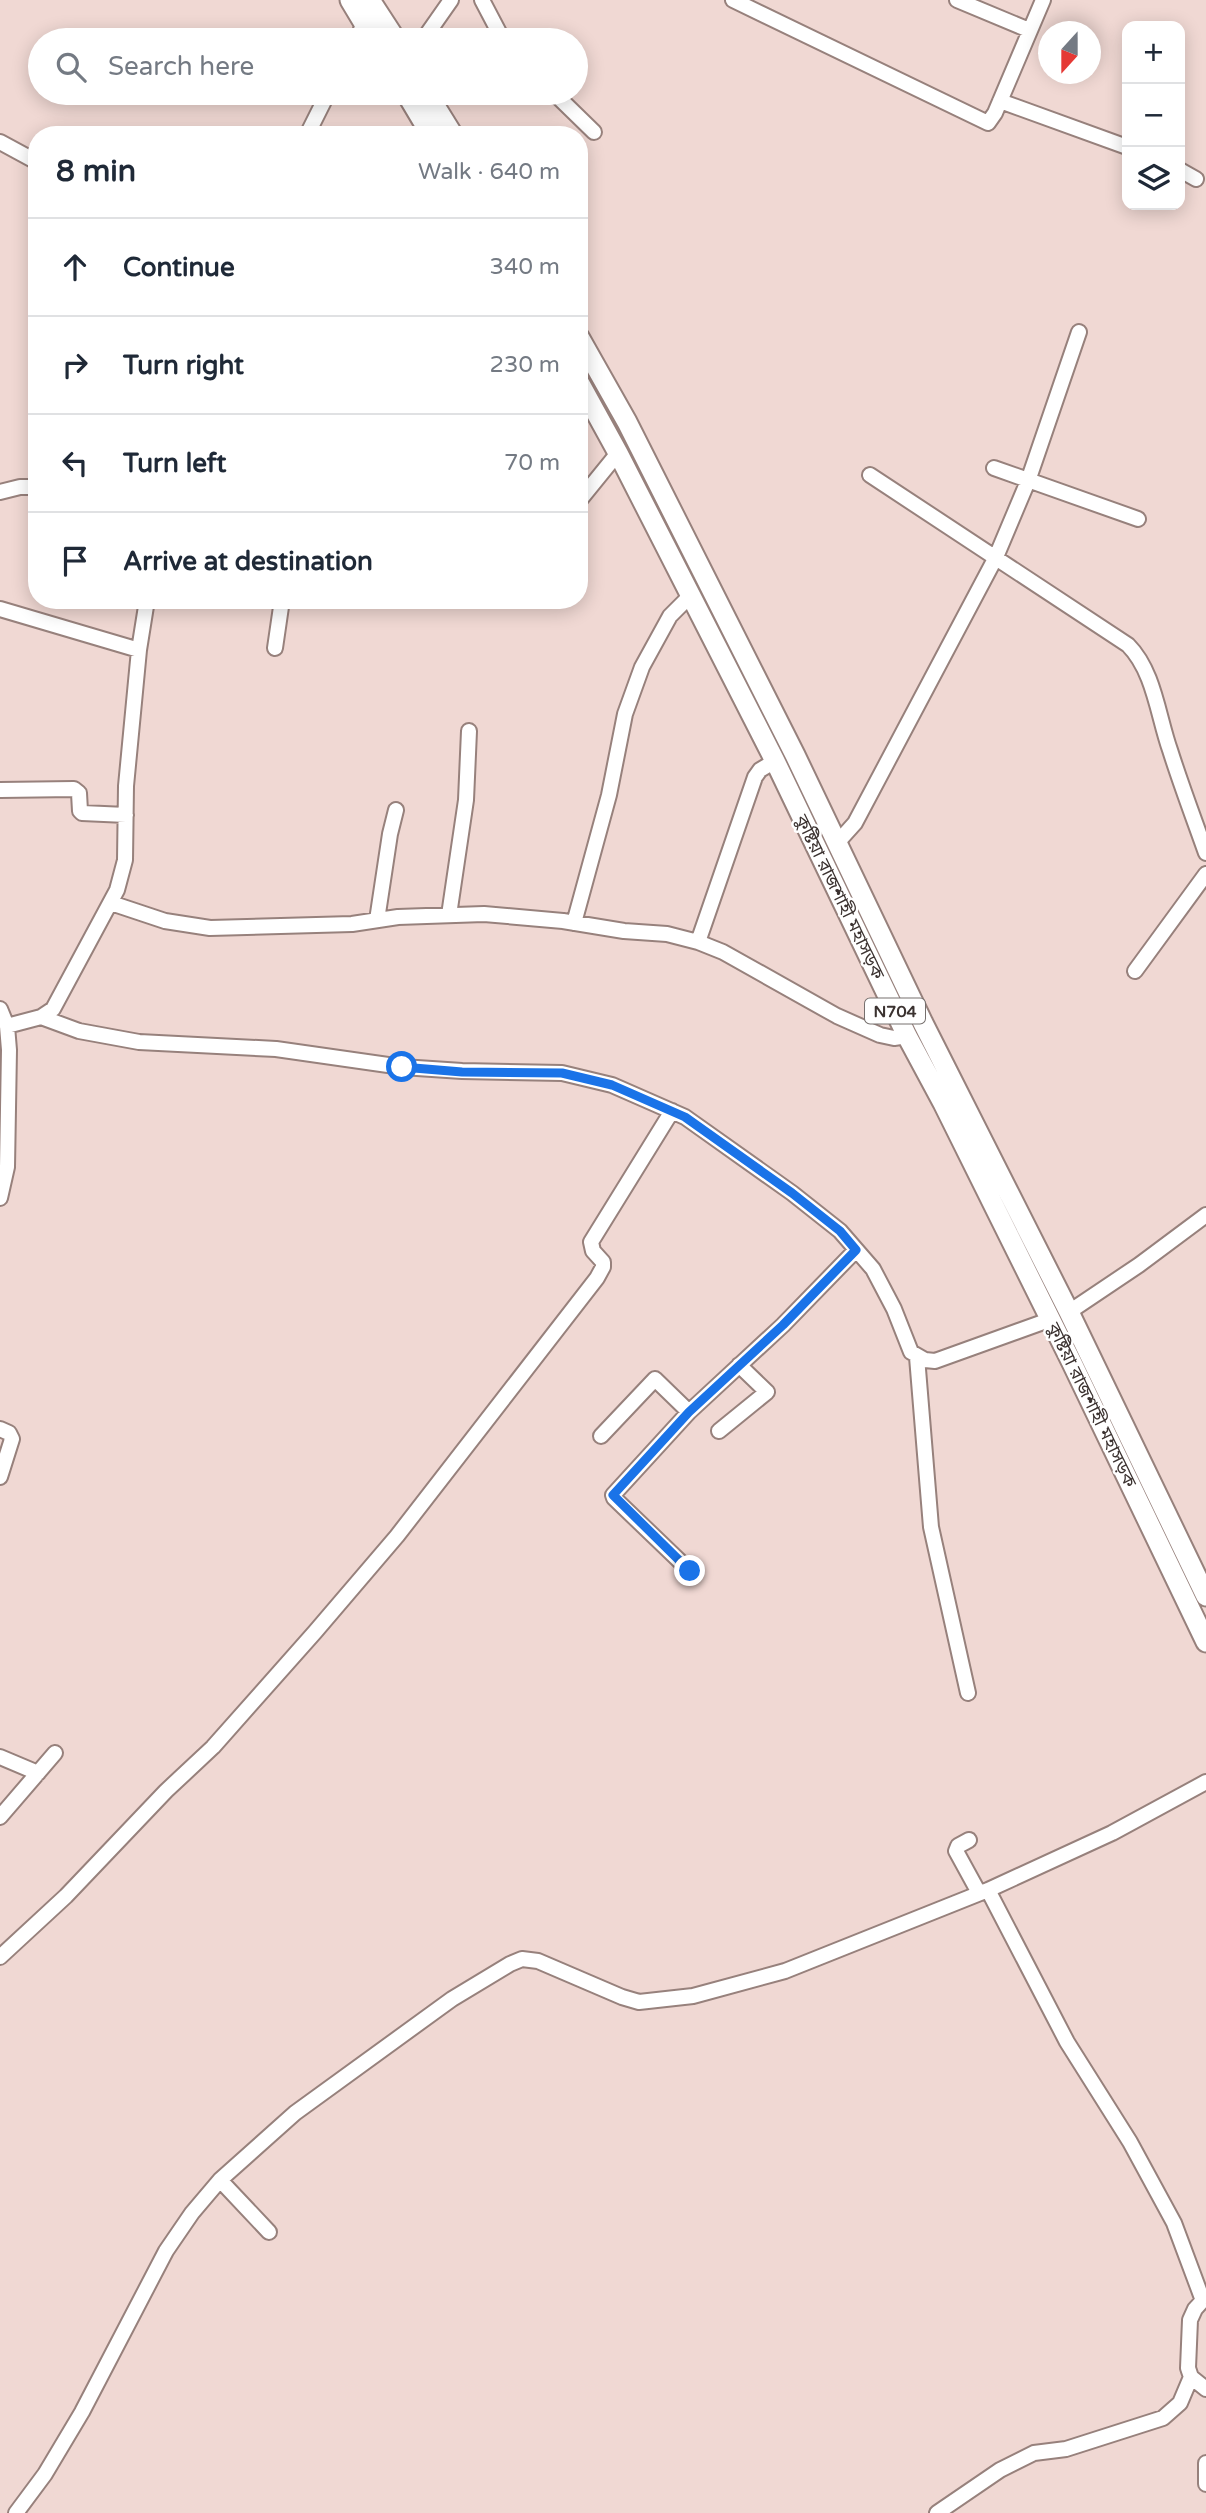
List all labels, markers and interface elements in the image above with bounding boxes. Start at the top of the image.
north arrow [1038,21,1101,84]
map controls [1122,21,1185,210]
button: + [1122,21,1185,84]
search box [28,28,588,105]
icon: search [52,48,90,86]
text: Search here [108,51,254,82]
button: − [1122,84,1185,147]
button: layers [1122,147,1185,210]
text: 8 min [56,153,136,190]
text: Walk · 640 m [418,158,560,186]
icon: ahead [56,248,94,286]
text: Continue [123,252,235,283]
text: 340 m [490,253,560,281]
icon: right [56,346,94,384]
text: Turn right [123,350,244,381]
text: 230 m [490,351,560,379]
icon: left [56,444,94,482]
text: Turn left [123,448,226,479]
text: 70 m [504,449,560,477]
icon: arrive [56,542,94,580]
text: Arrive at destination [123,546,373,577]
street label: কুষ্টিয়া রাজশাহী মহাসড়ক [790,810,890,983]
road number: N704 [865,998,925,1023]
route start [386,1051,417,1082]
street label: কুষ্টিয়া রাজশাহী মহাসড়ক [1042,1318,1142,1491]
route end [674,1555,705,1586]

